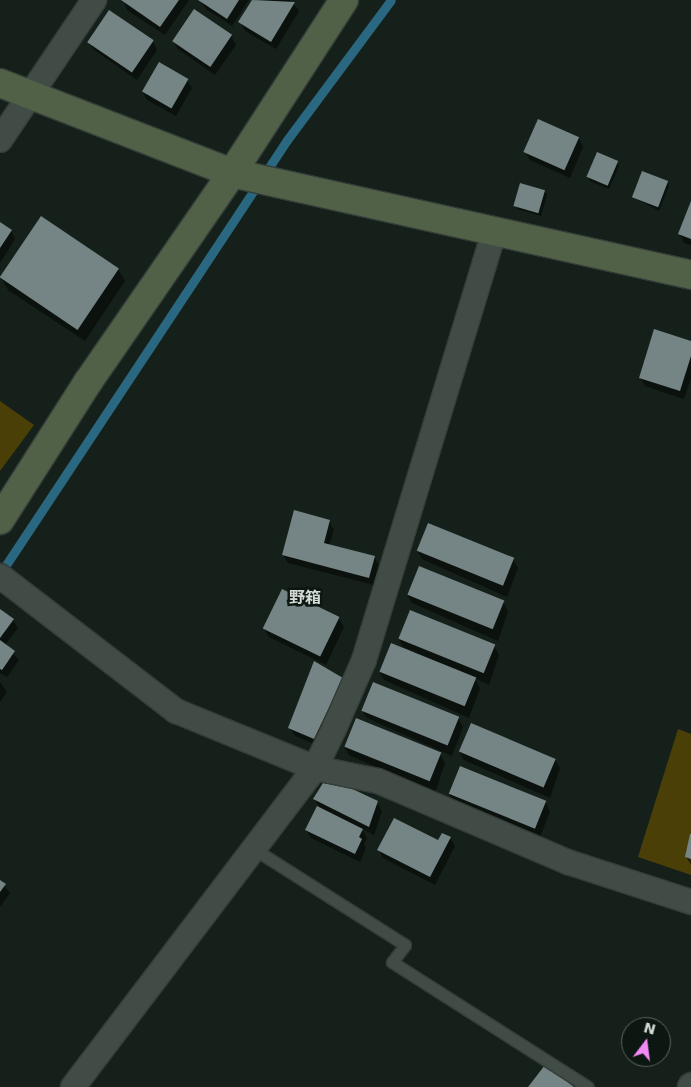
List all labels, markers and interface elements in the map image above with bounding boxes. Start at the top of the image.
district label: 野箱 [289,588,321,608]
north arrow [621,1017,671,1067]
text: N [642,1019,657,1038]

